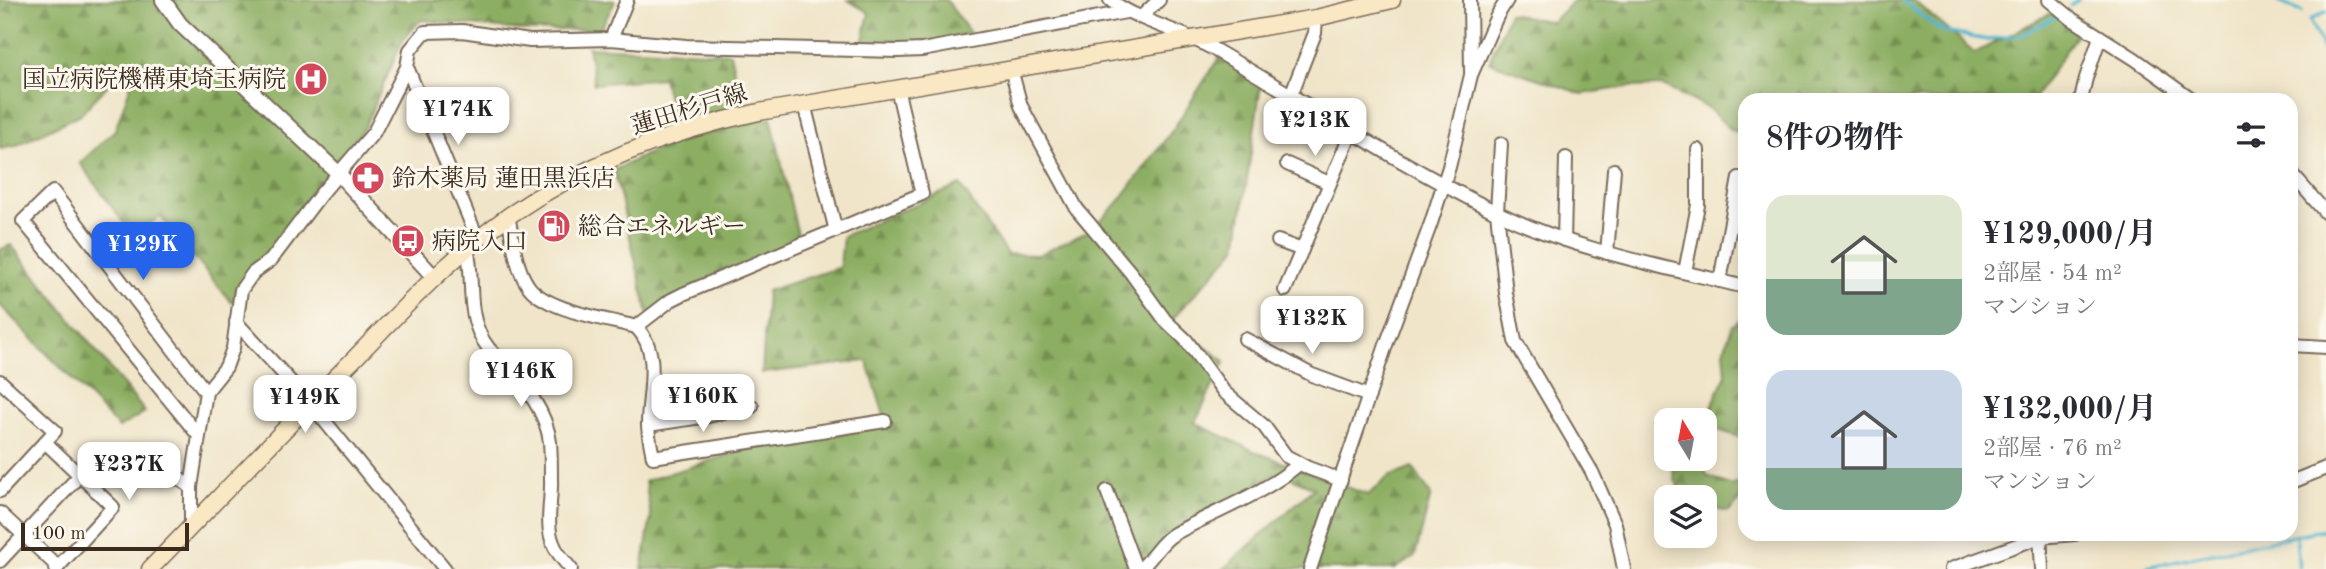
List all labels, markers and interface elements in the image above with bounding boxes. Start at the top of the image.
hospital icon: 国立病院機構東埼玉病院 [292,60,330,98]
place label: 国立病院機構東埼玉病院 [22,66,286,93]
street label: 蓮田杉戸線 [628,79,750,140]
pin: ¥174K [409,88,507,147]
text: ¥174K [422,98,494,121]
pin: ¥213K [1266,99,1364,158]
text: ¥213K [1279,109,1351,132]
icon: filters [2232,116,2270,154]
text: 8件の物件 [1766,124,1903,154]
pharmacy icon: 鈴木薬局 蓮田黒浜店 [349,159,387,197]
place label: 鈴木薬局 蓮田黒浜店 [392,165,615,192]
fuel station icon: 総合エネルギー [535,207,573,245]
place label: 総合エネルギー [578,213,746,240]
text: ¥129,000/月 [1983,220,2157,250]
pin: ¥129K [94,222,192,282]
bus stop icon: 病院入口 [389,222,427,260]
icon: home [1822,223,1906,307]
place label: 病院入口 [432,228,528,255]
text: ¥129K [107,233,179,256]
text: 2部屋 · 54 m² [1983,262,2122,285]
pin: ¥132K [1263,296,1361,356]
text: マンション [1983,296,2097,319]
text: ¥132K [1276,307,1348,330]
pin: ¥146K [472,350,570,409]
text: ¥146K [485,360,557,383]
pin: ¥160K [654,374,752,434]
pin: ¥149K [256,376,354,435]
text: ¥160K [667,385,739,408]
text: ¥149K [269,386,341,409]
text: ¥132,000/月 [1983,395,2157,425]
icon: home [1822,398,1906,482]
north arrow [1654,408,1717,471]
map controls [1654,408,1717,548]
text: 2部屋 · 76 m² [1983,437,2122,460]
pin: ¥237K [80,442,178,502]
text: ¥237K [93,453,165,476]
text: マンション [1983,471,2097,494]
button: layers [1654,485,1717,548]
scale bar [21,520,189,552]
text: 100 m [32,525,85,544]

